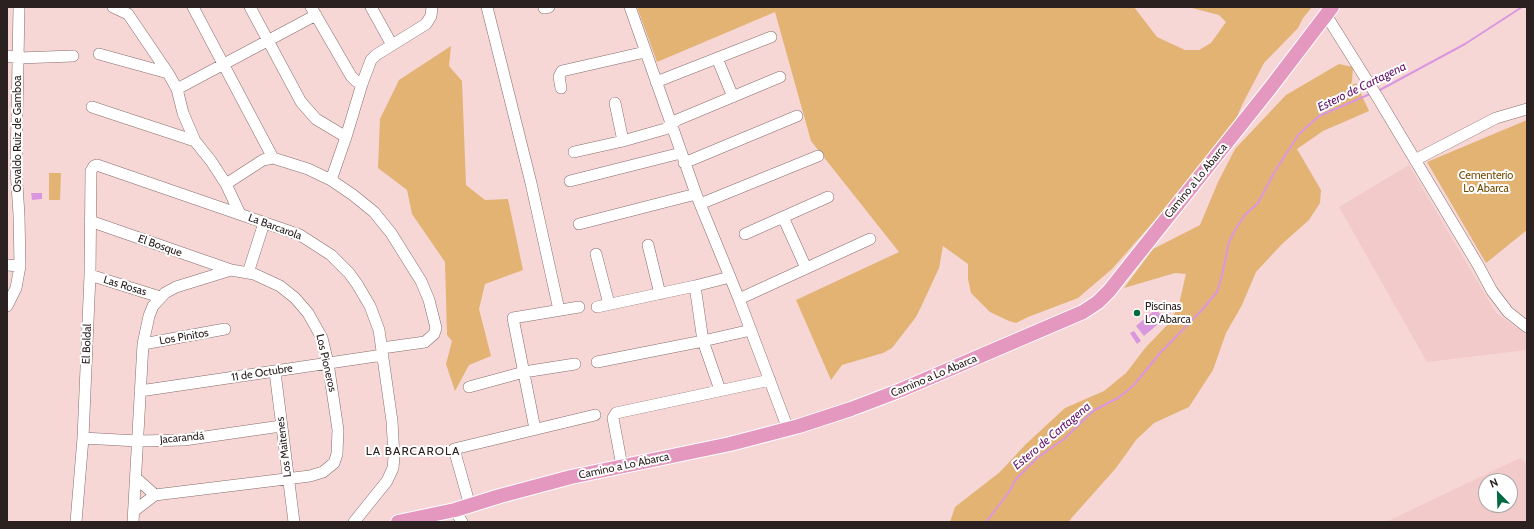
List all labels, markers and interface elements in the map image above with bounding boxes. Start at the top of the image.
water label: Estero de Cartagena [1315,59,1409,115]
street label: Osvaldo Ruiz de Gamboa [11,76,25,192]
street label: Camino a Lo Abarca [1162,141,1230,221]
park label: Cementerio Lo Abarca [1459,169,1513,195]
street label: La Barcarola [246,211,304,243]
street label: El Bosque [136,232,184,260]
street label: Las Rosas [102,273,148,299]
place label: Piscinas Lo Abarca [1145,300,1191,326]
marker: Piscinas Lo Abarca [1132,308,1142,318]
street label: El Boldal [80,324,94,364]
street label: Los Pinitos [158,326,210,348]
street label: Los Pioneros [313,333,339,393]
street label: Camino a Lo Abarca [889,352,979,400]
street label: 11 de Octubre [230,362,294,384]
water label: Estero de Cartagena [1010,399,1094,473]
street label: Los Maitenes [274,416,294,478]
street label: Jacarandá [159,429,205,447]
district label: LA BARCAROLA [366,444,460,458]
street label: Camino a Lo Abarca [578,450,670,482]
north arrow [1478,473,1518,513]
text: N [1487,475,1500,491]

